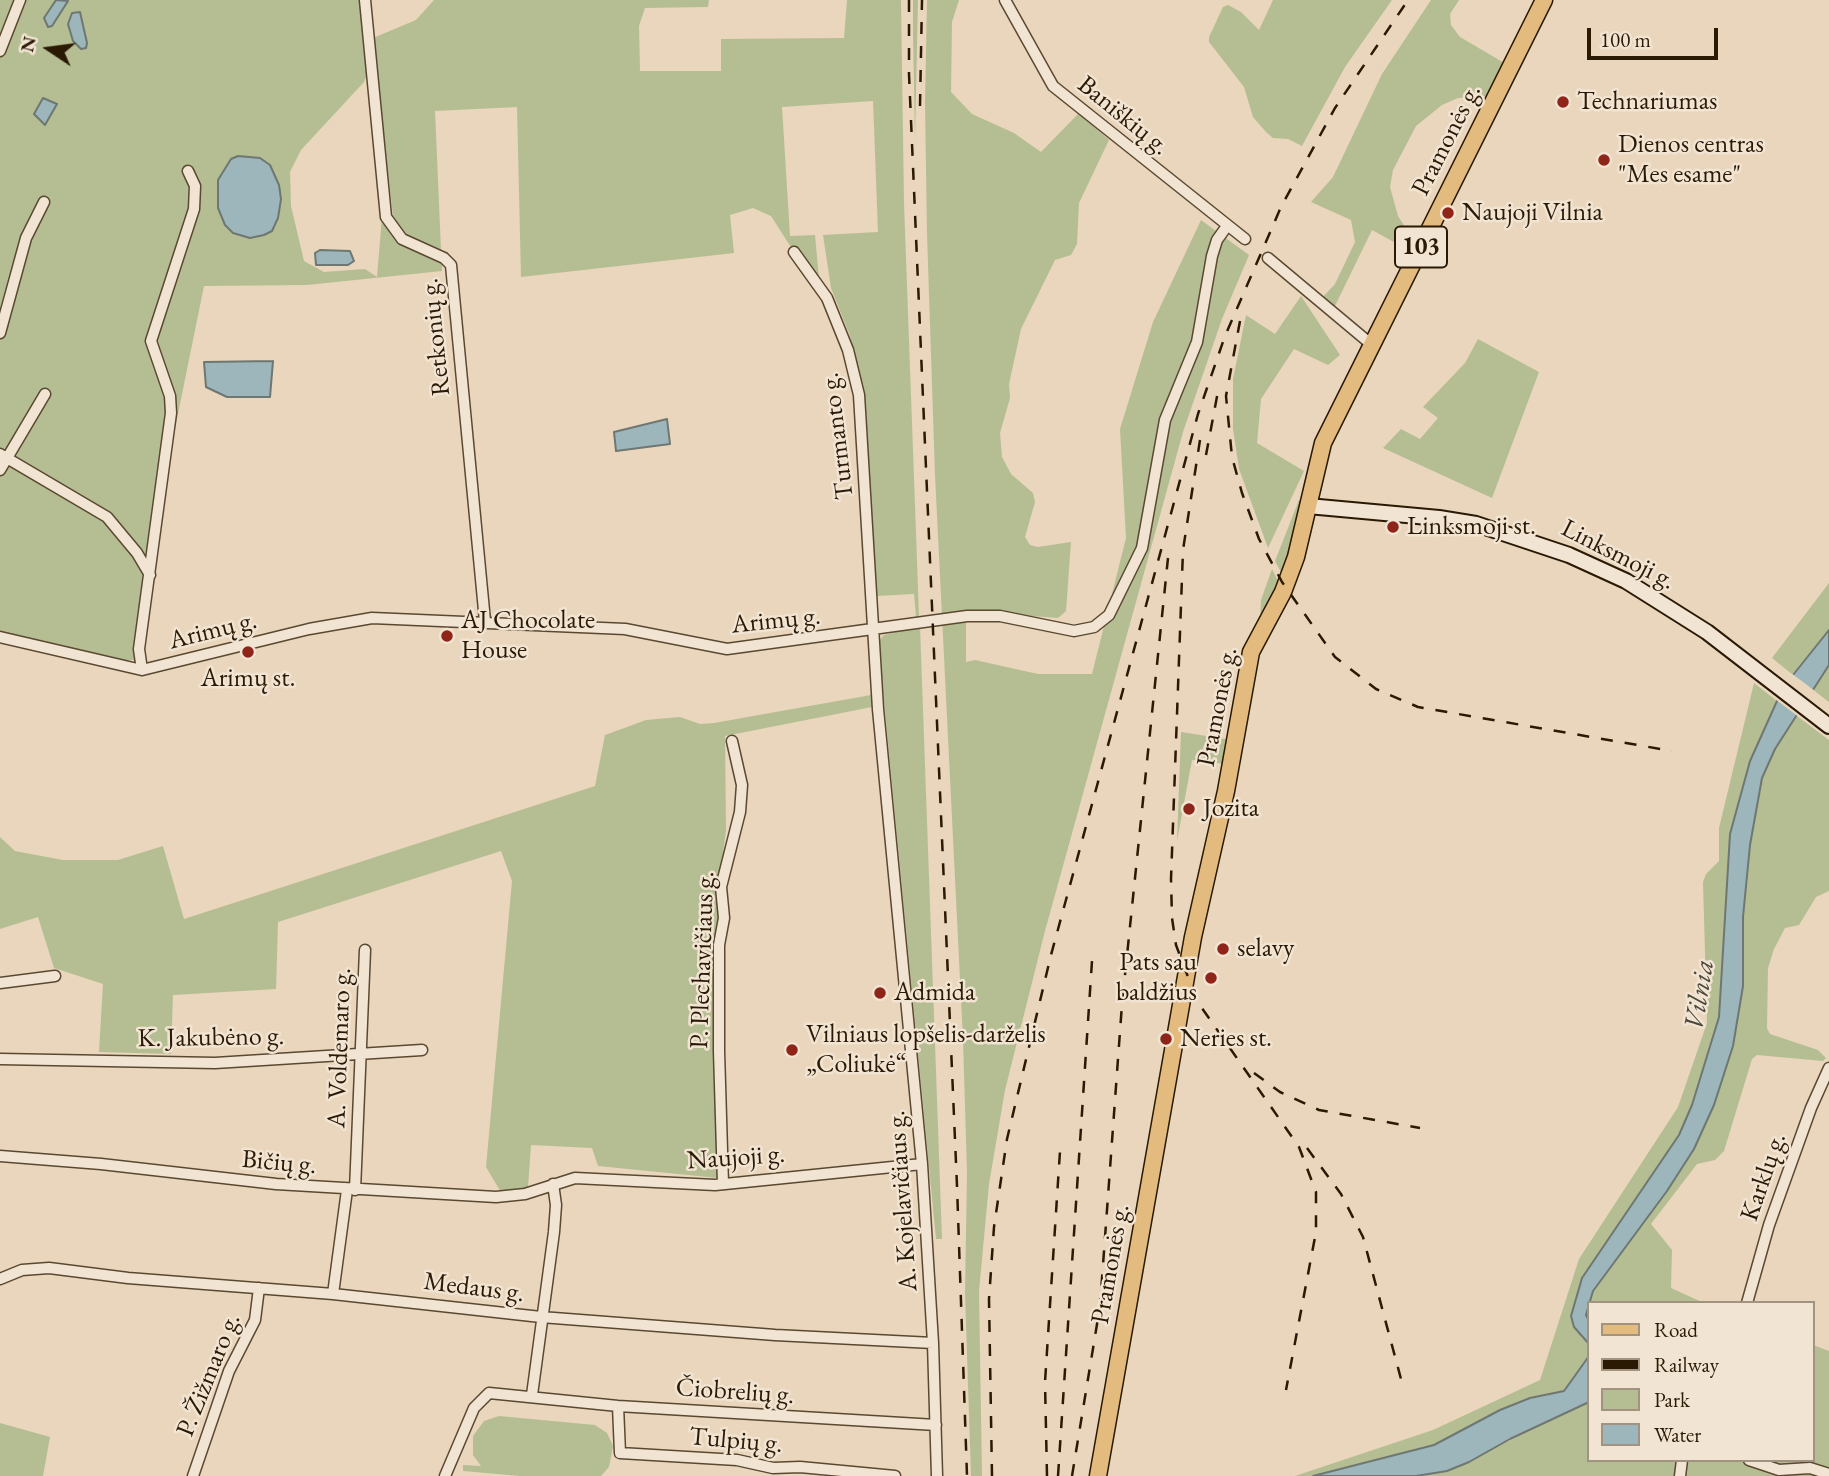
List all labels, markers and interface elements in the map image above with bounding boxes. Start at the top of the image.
north arrow [14,14,84,84]
scale bar [1591,14,1722,58]
text: 100 m [1600,26,1651,53]
text: N [14,34,42,54]
street label: Baniškių g. [1071,70,1175,162]
street label: Pramonės g. [1406,79,1488,201]
place label: Technariumas [1577,86,1717,118]
marker: Technariumas [1555,94,1571,110]
place label: Dienos centras "Mes esame" [1618,129,1764,190]
marker: Dienos centras "Mes esame" [1596,152,1612,168]
place label: Naujoji Vilnia [1462,197,1603,229]
marker: Naujoji Vilnia [1440,205,1456,221]
road number: 103 [1395,226,1447,268]
street label: Retkonių g. [414,277,458,397]
street label: Turmanto g. [815,371,861,501]
place label: Linksmoji st. [1407,511,1536,543]
street label: Linksmoji g. [1556,513,1680,597]
marker: Linksmoji st. [1385,519,1401,535]
street label: Arimų g. [730,601,822,641]
street label: Arimų g. [166,605,260,657]
place label: AJ Chocolate House [461,605,595,666]
marker: AJ Chocolate House [439,628,455,644]
marker: Arimų st. [240,644,256,660]
street label: Pramonės g. [1191,645,1245,769]
place label: Arimų st. [201,663,295,695]
place label: Jozita [1203,793,1259,825]
marker: Jozita [1181,801,1197,817]
street label: P. Plechavičiaus g. [684,871,722,1049]
place label: selavy [1237,933,1294,965]
marker: selavy [1215,941,1231,957]
place label: Pats sau baldžius [1116,947,1197,1009]
water label: Vilnia [1678,957,1722,1033]
street label: A. Voldemaro g. [322,967,358,1129]
marker: Pats sau baldžius [1203,970,1219,986]
place label: Admida [894,977,975,1009]
marker: Admida [872,985,888,1001]
place label: Vilniaus lopšelis-darželis „Coliukė“ [806,1019,1046,1080]
street label: K. Jakubėno g. [137,1021,285,1055]
place label: Neries st. [1180,1023,1272,1055]
marker: Neries st. [1158,1031,1174,1047]
marker: Vilniaus lopšelis-darželis „Coliukė“ [784,1042,800,1058]
street label: A. Kojelavičiaus g. [881,1109,925,1293]
street label: Karklų g. [1734,1129,1794,1225]
street label: Naujoji g. [686,1139,786,1177]
street label: Bičių g. [240,1144,318,1182]
street label: Pramonės g. [1085,1202,1137,1326]
street label: Medaus g. [422,1266,526,1310]
legend [1588,1301,1815,1462]
street label: P. Žižmaro g. [170,1309,248,1441]
text: Road [1654,1316,1698,1343]
text: Railway [1654,1351,1719,1378]
street label: Čiobrelių g. [675,1372,795,1412]
text: Park [1654,1386,1690,1413]
street label: Tulpių g. [688,1421,784,1461]
text: Water [1654,1421,1701,1448]

